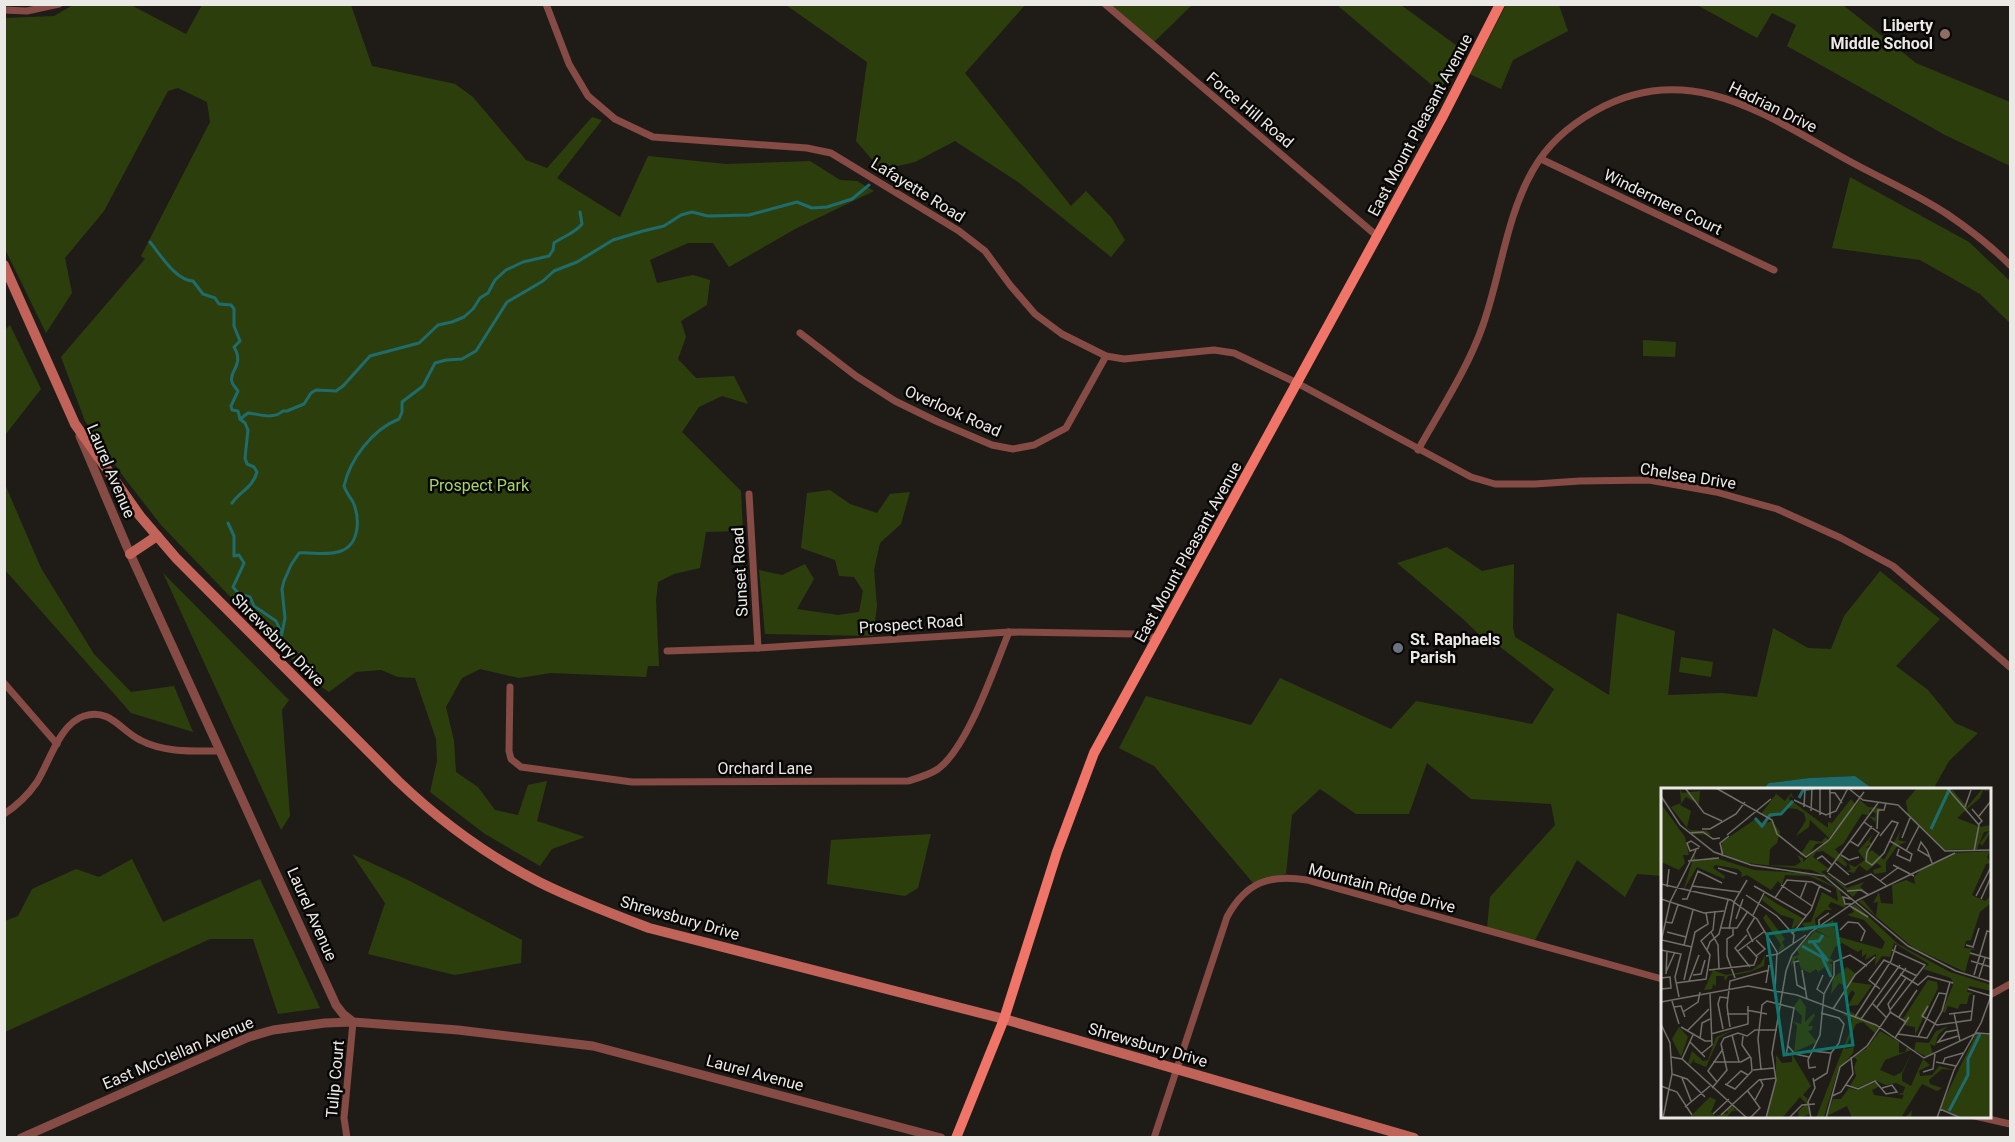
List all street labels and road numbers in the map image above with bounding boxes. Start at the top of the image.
street label: East Mount Pleasant Avenue [1364,31,1476,219]
street label: Force Hill Road [1203,68,1297,152]
street label: Hadrian Drive [1726,77,1820,137]
street label: Lafayette Road [868,154,968,226]
street label: Windermere Court [1601,165,1725,239]
street label: Overlook Road [902,381,1004,441]
street label: Laurel Avenue [83,421,139,521]
street label: East Mount Pleasant Avenue [1130,458,1246,646]
street label: Chelsea Drive [1639,459,1737,493]
street label: Sunset Road [728,527,752,617]
street label: Shrewsbury Drive [228,590,328,690]
street label: Prospect Road [858,611,964,637]
street label: Orchard Lane [717,759,813,778]
street label: Mountain Ridge Drive [1306,859,1458,917]
street label: Laurel Avenue [283,864,341,964]
street label: Shrewsbury Drive [618,892,742,944]
street label: East McClellan Avenue [100,1013,256,1093]
street label: Shrewsbury Drive [1086,1019,1210,1071]
street label: Tulip Court [322,1039,348,1119]
street label: Laurel Avenue [704,1051,806,1095]

